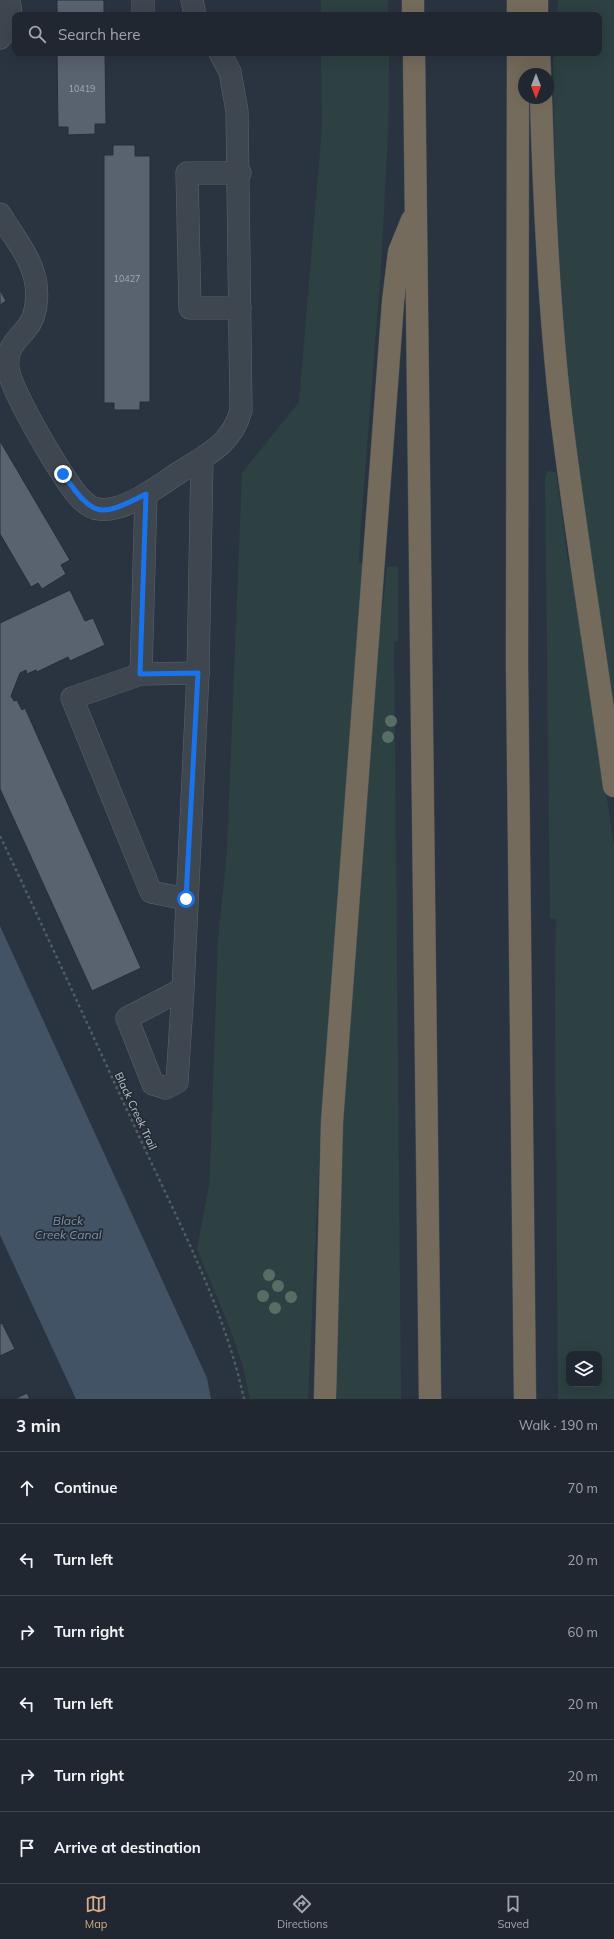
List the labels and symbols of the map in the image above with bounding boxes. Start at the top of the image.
north arrow [518,68,554,104]
house number: 10419 [68,83,96,94]
house number: 10427 [113,273,141,284]
route end [54,465,72,483]
route start [177,890,195,908]
street label: Black Creek Trail [112,1070,160,1152]
water label: Black Creek Canal [34,1213,102,1242]

